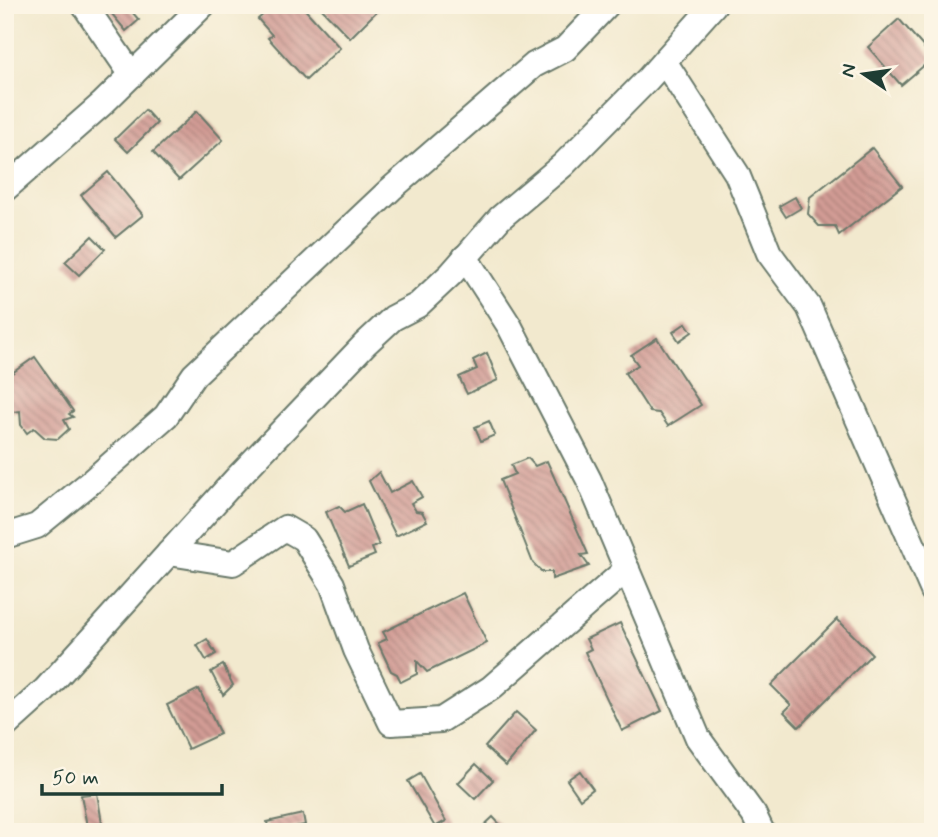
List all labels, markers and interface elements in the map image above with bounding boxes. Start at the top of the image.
north arrow [830,38,900,108]
text: N [835,62,863,79]
scale bar [42,753,222,797]
text: 50 m [52,764,99,792]

